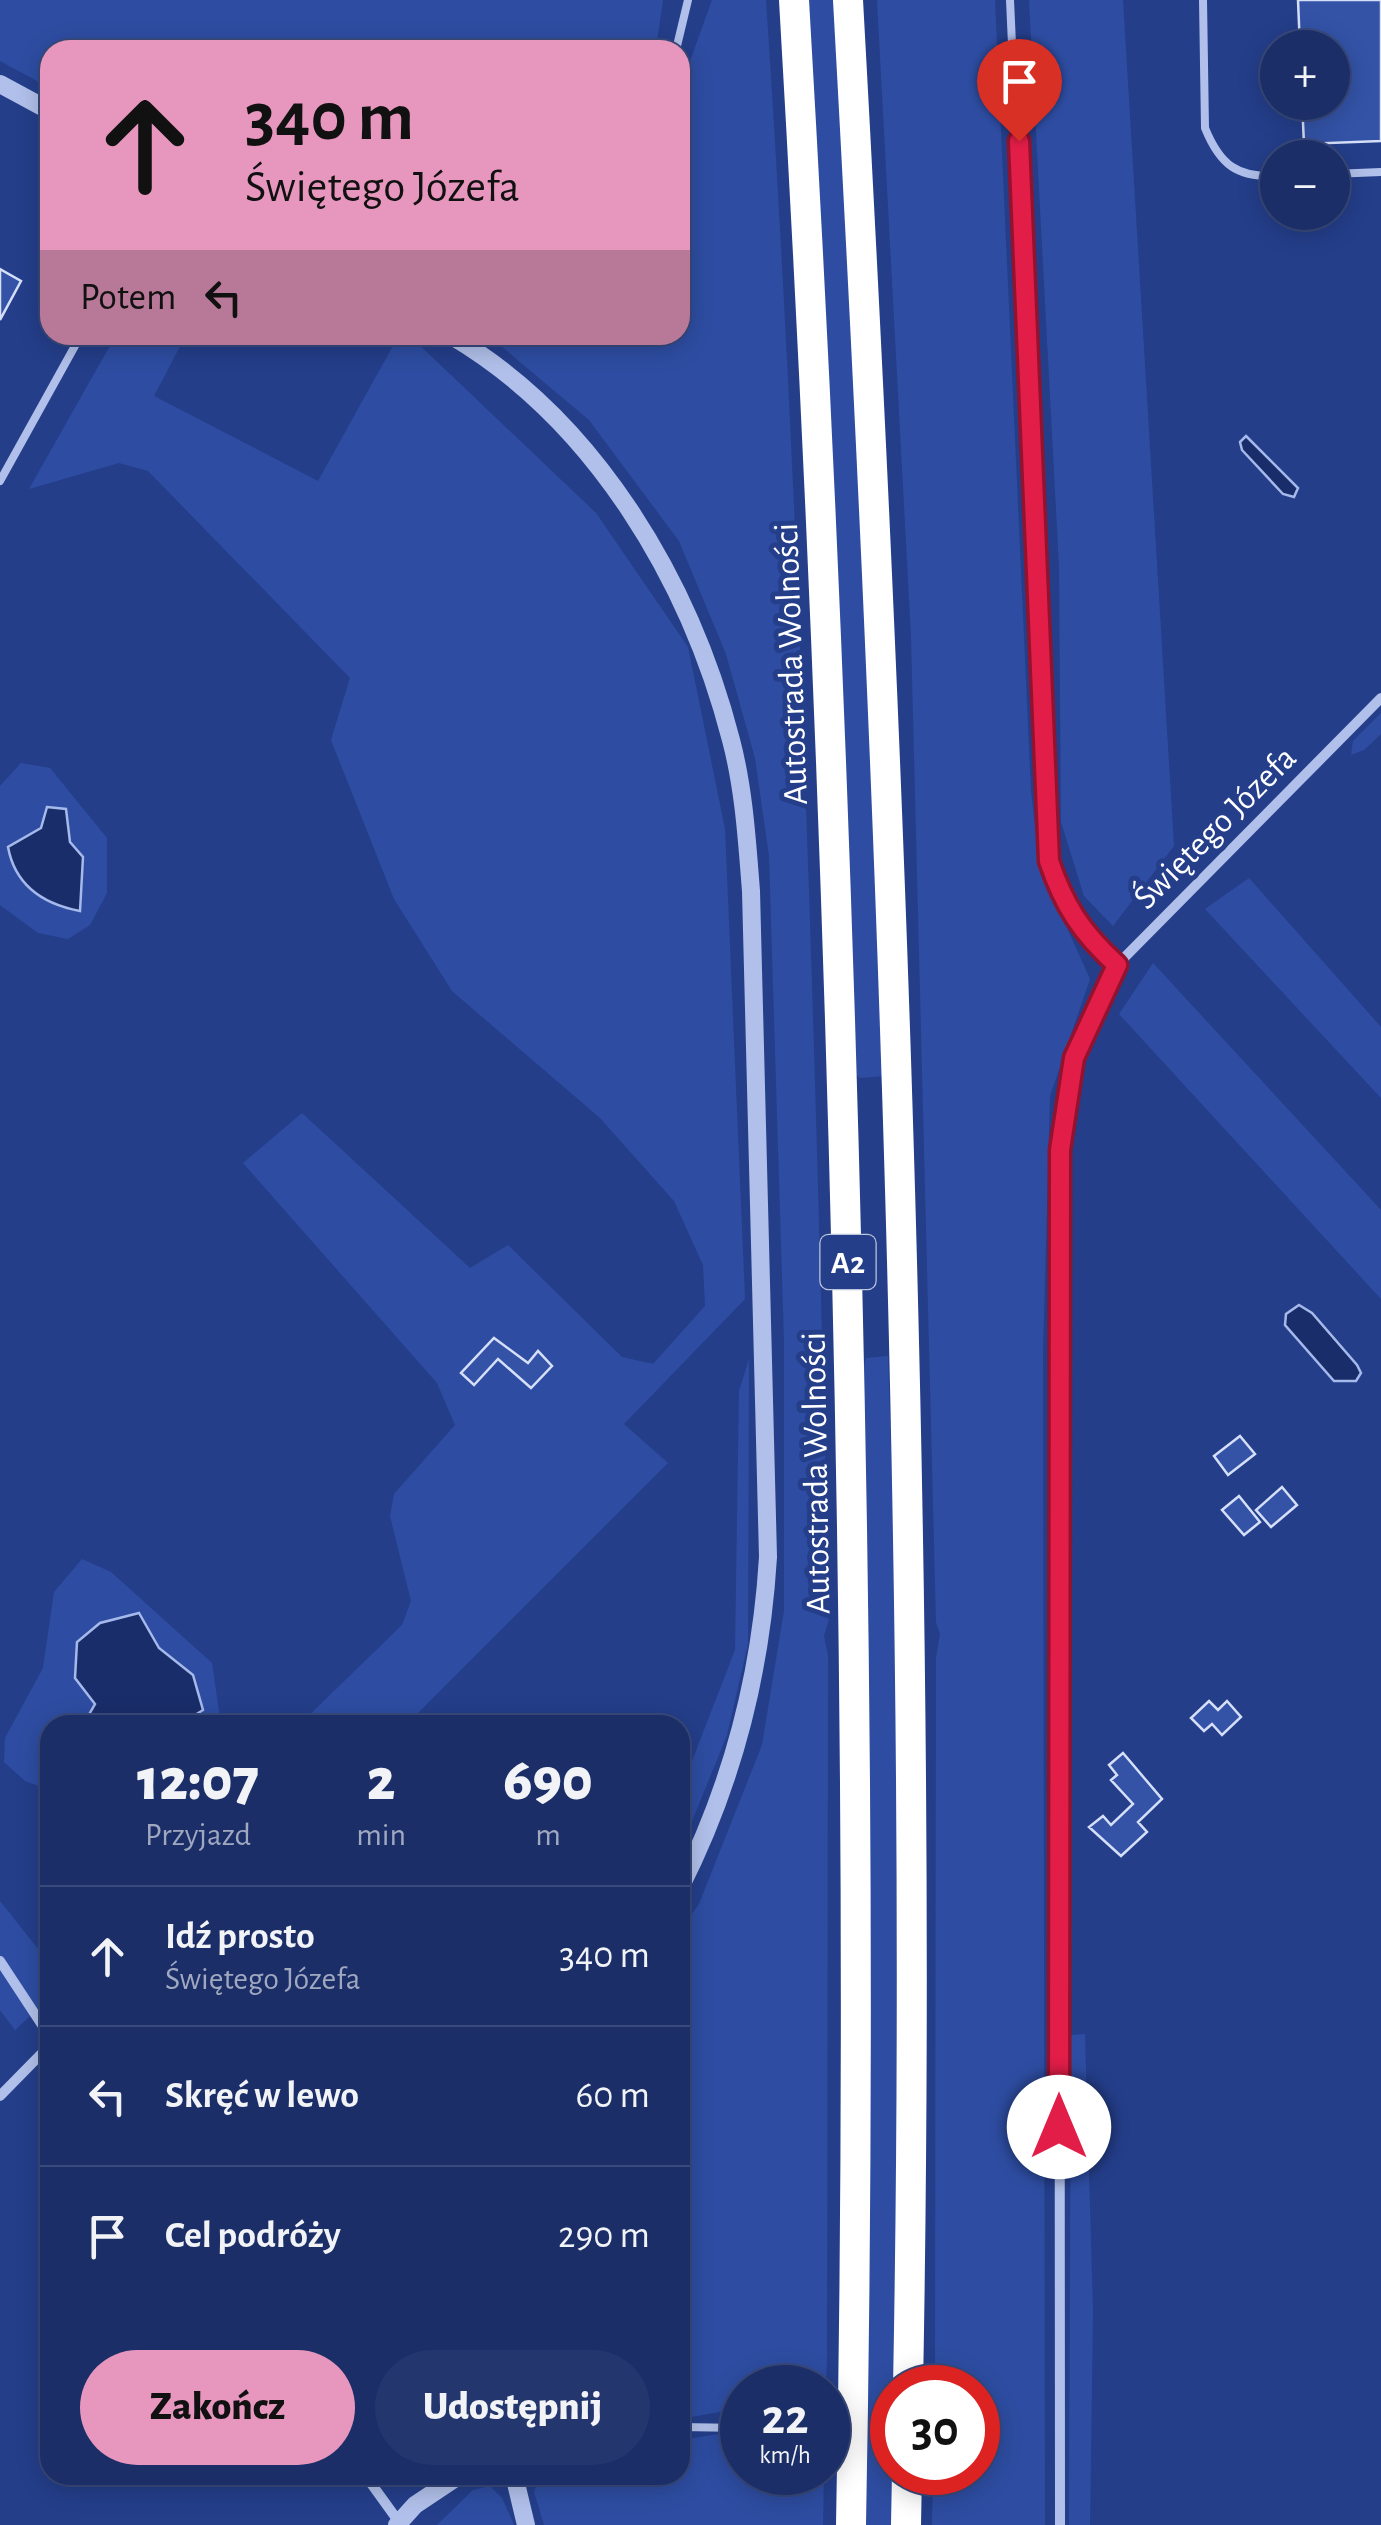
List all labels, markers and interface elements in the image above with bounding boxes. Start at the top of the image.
map controls [1260,30,1350,230]
button: + [1260,30,1350,120]
pin [977,39,1062,142]
icon: arrive [992,54,1047,109]
icon: ahead [80,80,210,210]
text: 340 m [245,83,414,153]
button: − [1260,140,1350,230]
text: Świętego Józefa [245,165,520,210]
icon: left [196,270,251,325]
text: Potem [80,279,176,317]
street label: Autostrada Wolności [769,522,814,806]
street label: Świętego Józefa [1125,738,1303,916]
road number: A2 [820,1235,876,1289]
street label: Autostrada Wolności [797,1332,836,1614]
text: 12:07 [137,1751,259,1811]
text: 2 [367,1751,395,1811]
text: 690 [503,1751,593,1811]
text: Przyjazd [145,1819,251,1851]
text: min [356,1819,406,1851]
text: m [535,1819,561,1851]
text: Idź prosto [165,1918,315,1956]
icon: ahead [80,1929,135,1984]
text: 340 m [559,1937,650,1975]
text: Świętego Józefa [165,1963,361,1995]
icon: left [80,2069,135,2124]
position arrow [1007,2075,1111,2179]
text: Skręć w lewo [165,2077,359,2115]
text: 60 m [575,2077,650,2115]
icon: arrive [80,2209,135,2264]
text: Cel podróży [165,2217,341,2255]
text: 290 m [558,2217,650,2255]
button: Zakończ [80,2350,355,2465]
button: Udostępnij [375,2350,650,2465]
speed limit sign: 30 [870,2365,1000,2495]
text: 22 [761,2393,809,2443]
text: km/h [759,2443,811,2468]

